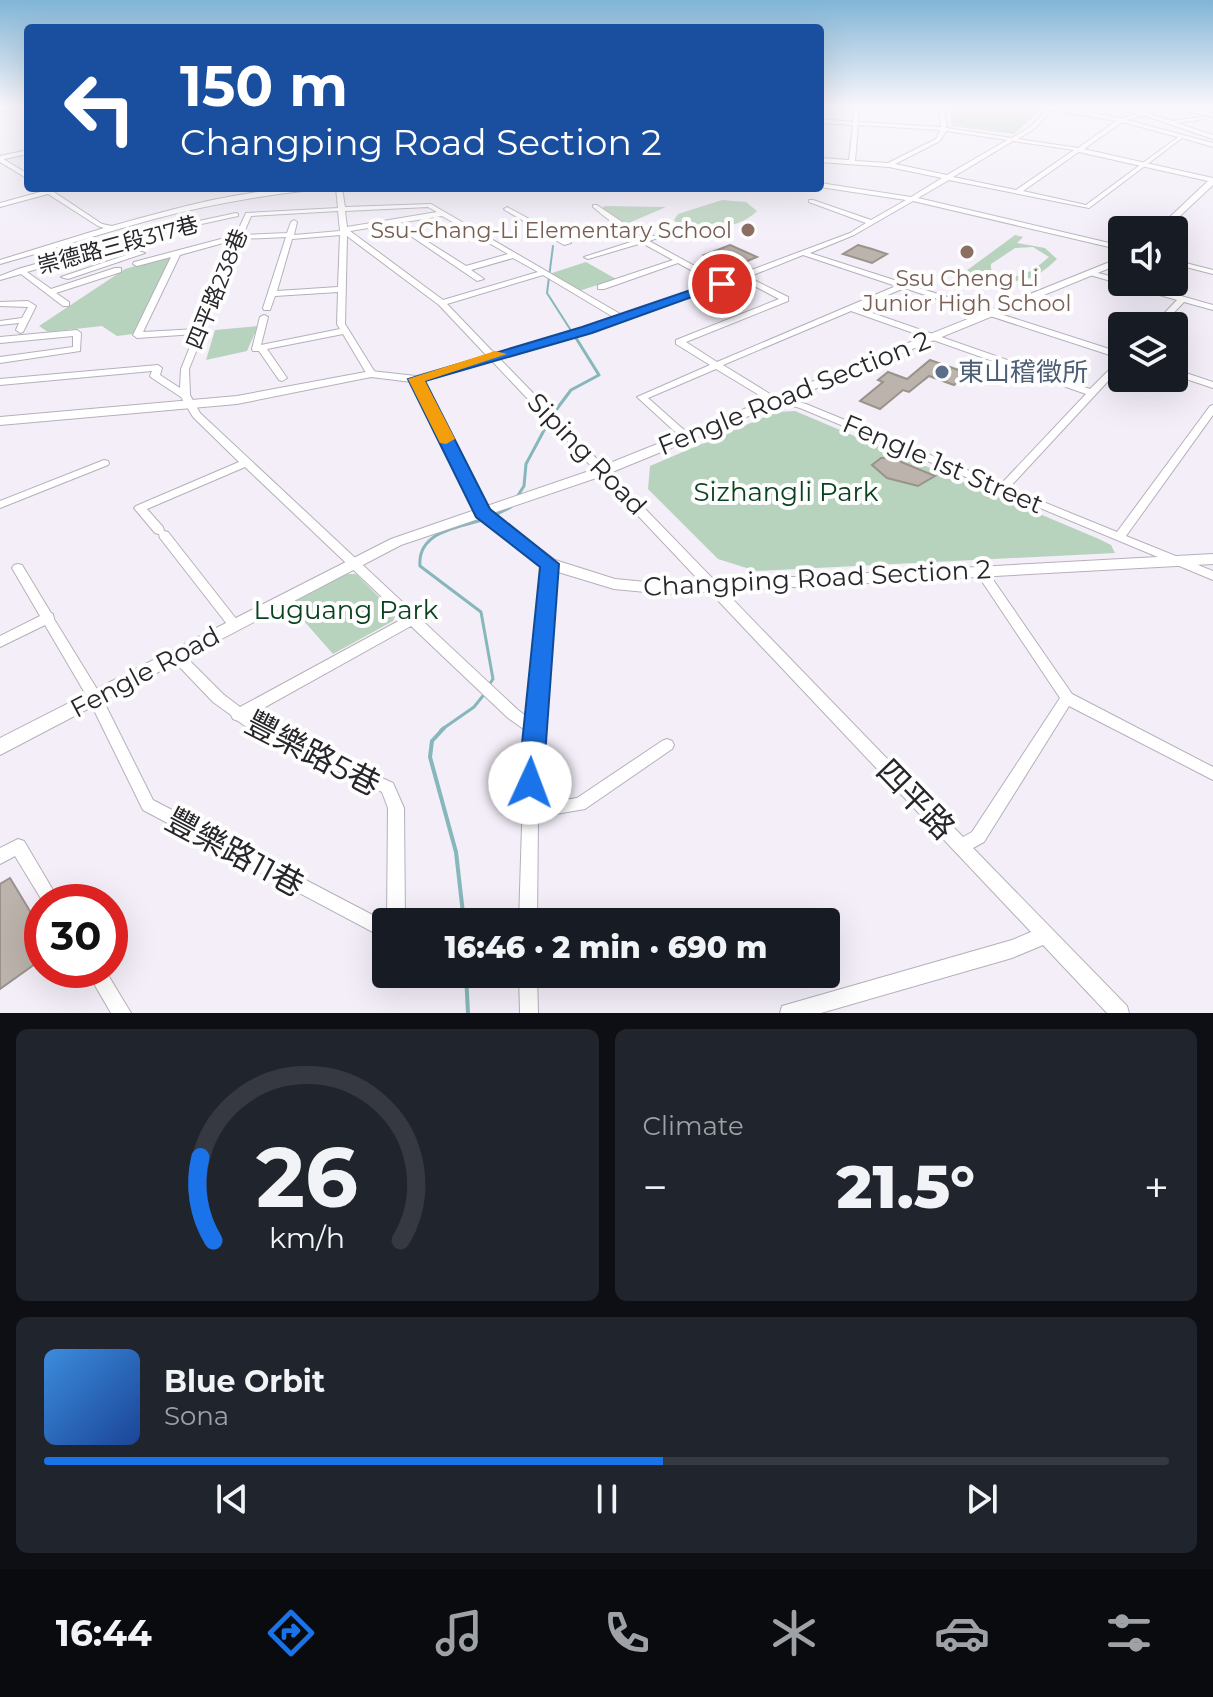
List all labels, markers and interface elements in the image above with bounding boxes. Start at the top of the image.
text: 150 m [180,52,348,120]
icon: left [48,56,152,160]
text: Changping Road Section 2 [180,120,662,164]
street label: 崇德路三段317巷 [35,211,201,279]
map controls [1108,216,1188,392]
button: sound [1108,216,1188,296]
place label: Ssu-Chang-Li Elementary School [371,217,732,244]
marker: Ssu-Chang-Li Elementary School [739,221,757,239]
street label: 四平路238巷 [181,225,253,353]
marker: Ssu Cheng Li Junior High School [958,243,976,261]
pin [688,250,756,318]
icon: arrive [700,262,744,306]
place label: Ssu Cheng Li Junior High School [862,265,1071,317]
button: layers [1108,312,1188,392]
street label: Fengle Road Section 2 [653,324,935,462]
place label: 東山稽徵所 [958,356,1088,388]
marker: 東山稽徵所 [933,363,951,381]
street label: Siping Road [521,386,653,522]
street label: Fengle 1st Street [838,407,1048,521]
park label: Sizhangli Park [694,476,879,508]
street label: Changping Road Section 2 [642,553,992,603]
park label: Luguang Park [254,594,439,626]
street label: Fengle Road [65,619,225,725]
street label: 豐樂路5巷 [239,702,387,804]
position arrow [488,741,572,825]
street label: 四平路 [869,751,963,847]
street label: 豐樂路11巷 [159,799,311,905]
speed limit sign: 30 [24,884,128,988]
text: 16:46 · 2 min · 690 m [445,929,767,966]
text: Climate [643,1110,744,1142]
text: 26 [256,1126,358,1228]
text: 21.5° [837,1150,975,1223]
text: − [643,1160,668,1214]
text: + [1144,1160,1169,1214]
text: km/h [269,1220,345,1255]
text: Blue Orbit [164,1363,325,1400]
text: Sona [164,1400,229,1432]
icon: previous [210,1477,254,1521]
icon: pause [585,1477,629,1521]
icon: next [960,1477,1004,1521]
icon: directions [263,1605,319,1661]
icon: music [431,1605,487,1661]
icon: phone [599,1605,655,1661]
icon: climate [766,1605,822,1661]
icon: car [934,1605,990,1661]
icon: filters [1101,1605,1157,1661]
text: 16:44 [56,1611,152,1655]

